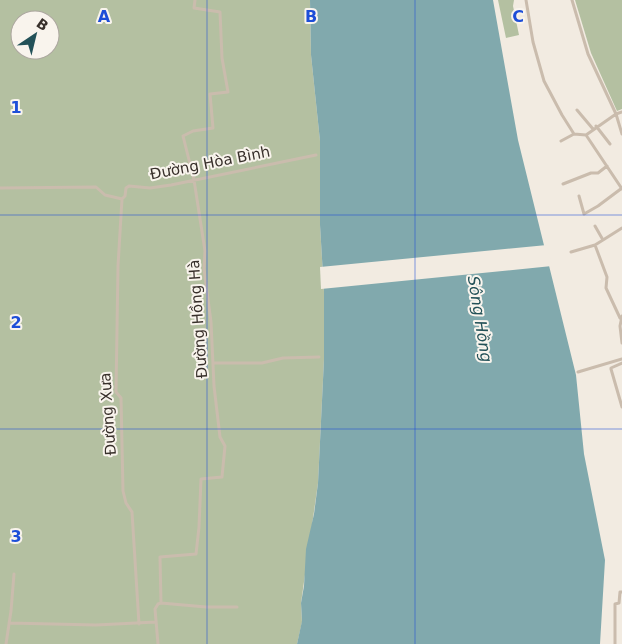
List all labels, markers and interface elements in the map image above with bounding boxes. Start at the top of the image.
text: A [98,7,111,26]
text: B [305,7,317,26]
text: C [512,7,524,26]
north arrow [10,10,60,60]
text: B [33,15,51,34]
text: 1 [10,98,22,117]
street label: Đường Hòa Bình [148,143,272,183]
street label: Đường Hồng Hà [185,259,211,379]
water label: Sông Hồng [464,274,496,364]
text: 2 [10,313,22,332]
street label: Đường Xưa [96,372,120,456]
text: 3 [10,527,22,546]

